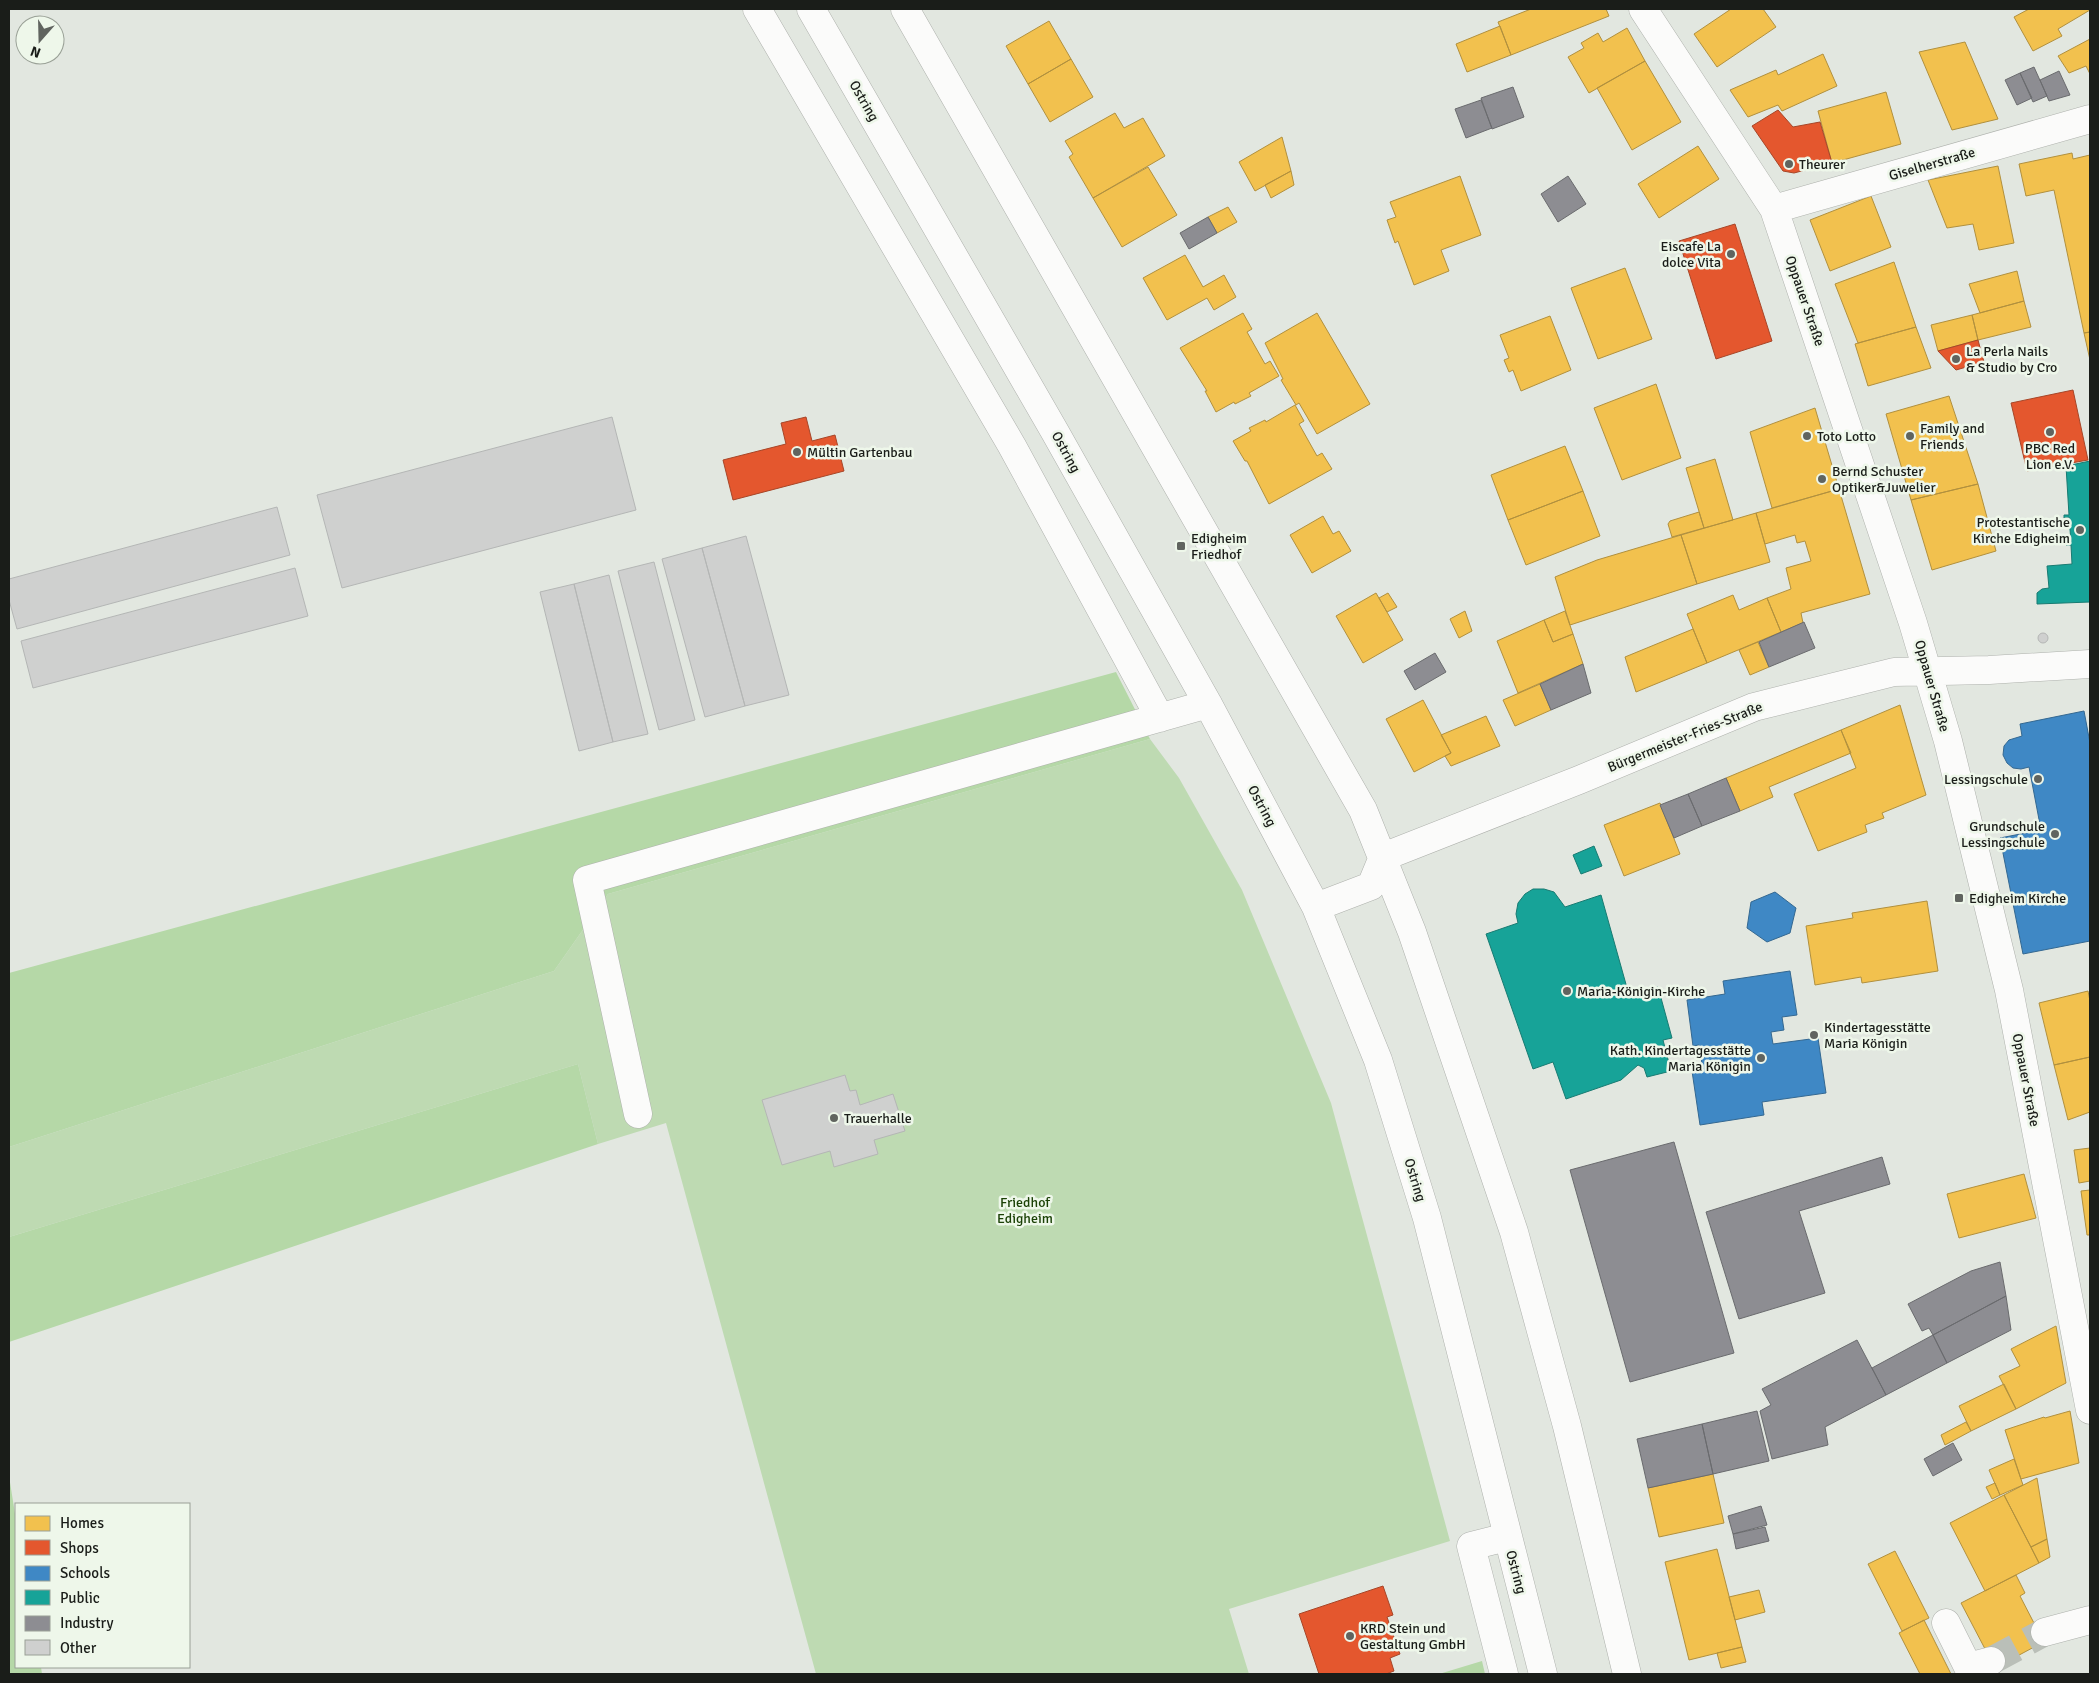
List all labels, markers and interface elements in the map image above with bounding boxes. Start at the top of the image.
north arrow [15,15,65,65]
text: N [28,42,43,61]
street label: Ostring [846,78,882,124]
street label: Giselherstraße [1887,144,1977,184]
place label: Theurer [1799,156,1846,173]
marker: Theurer [1783,158,1795,170]
place label: Eiscafe La dolce Vita [1661,238,1721,271]
marker: Eiscafe La dolce Vita [1725,248,1737,260]
street label: Oppauer Straße [1782,253,1828,349]
place label: La Perla Nails & Studio by Cro [1966,343,2057,376]
marker: La Perla Nails & Studio by Cro [1950,353,1962,365]
place label: Family and Friends [1920,420,1985,453]
marker: PBC Red Lion e.V. [2044,426,2056,438]
street label: Ostring [1048,428,1084,476]
place label: Toto Lotto [1817,428,1876,445]
marker: Toto Lotto [1801,430,1813,442]
marker: Family and Friends [1904,430,1916,442]
place label: PBC Red Lion e.V. [2025,440,2075,473]
place label: Mültin Gartenbau [807,444,912,461]
marker: Mültin Gartenbau [791,446,803,458]
place label: Bernd Schuster Optiker&Juwelier [1832,463,1937,496]
marker: Bernd Schuster Optiker&Juwelier [1816,473,1828,485]
place label: Protestantische Kirche Edigheim [1973,514,2070,547]
marker: Protestantische Kirche Edigheim [2074,524,2086,536]
place label: Edigheim Friedhof [1191,530,1247,563]
marker: Edigheim Friedhof [1175,540,1187,552]
street label: Oppauer Straße [1911,638,1953,734]
street label: Bürgermeister-Fries-Straße [1605,698,1765,776]
place label: Lessingschule [1944,771,2028,788]
marker: Lessingschule [2032,773,2044,785]
street label: Ostring [1244,782,1280,830]
place label: Grundschule Lessingschule [1961,818,2045,851]
marker: Grundschule Lessingschule [2049,828,2061,840]
place label: Edigheim Kirche [1969,890,2066,907]
marker: Edigheim Kirche [1953,892,1965,904]
place label: Maria-Königin-Kirche [1577,983,1705,1000]
marker: Maria-Königin-Kirche [1561,985,1573,997]
place label: Kindertagesstätte Maria Königin [1824,1019,1931,1052]
marker: Kindertagesstätte Maria Königin [1808,1029,1820,1041]
street label: Oppauer Straße [2009,1032,2043,1128]
place label: Kath. Kindertagesstätte Maria Königin [1610,1042,1751,1075]
marker: Kath. Kindertagesstätte Maria Königin [1755,1052,1767,1064]
place label: Trauerhalle [844,1110,912,1127]
marker: Trauerhalle [828,1112,840,1124]
street label: Ostring [1400,1156,1430,1204]
park label: Friedhof Edigheim [997,1194,1053,1227]
legend [15,1503,190,1668]
text: Homes [60,1514,104,1532]
text: Shops [60,1539,99,1557]
street label: Ostring [1502,1548,1530,1596]
text: Schools [60,1564,111,1582]
text: Public [60,1589,100,1607]
text: Industry [60,1614,113,1632]
place label: KRD Stein und Gestaltung GmbH [1360,1620,1466,1653]
marker: KRD Stein und Gestaltung GmbH [1344,1630,1356,1642]
text: Other [60,1639,97,1657]

